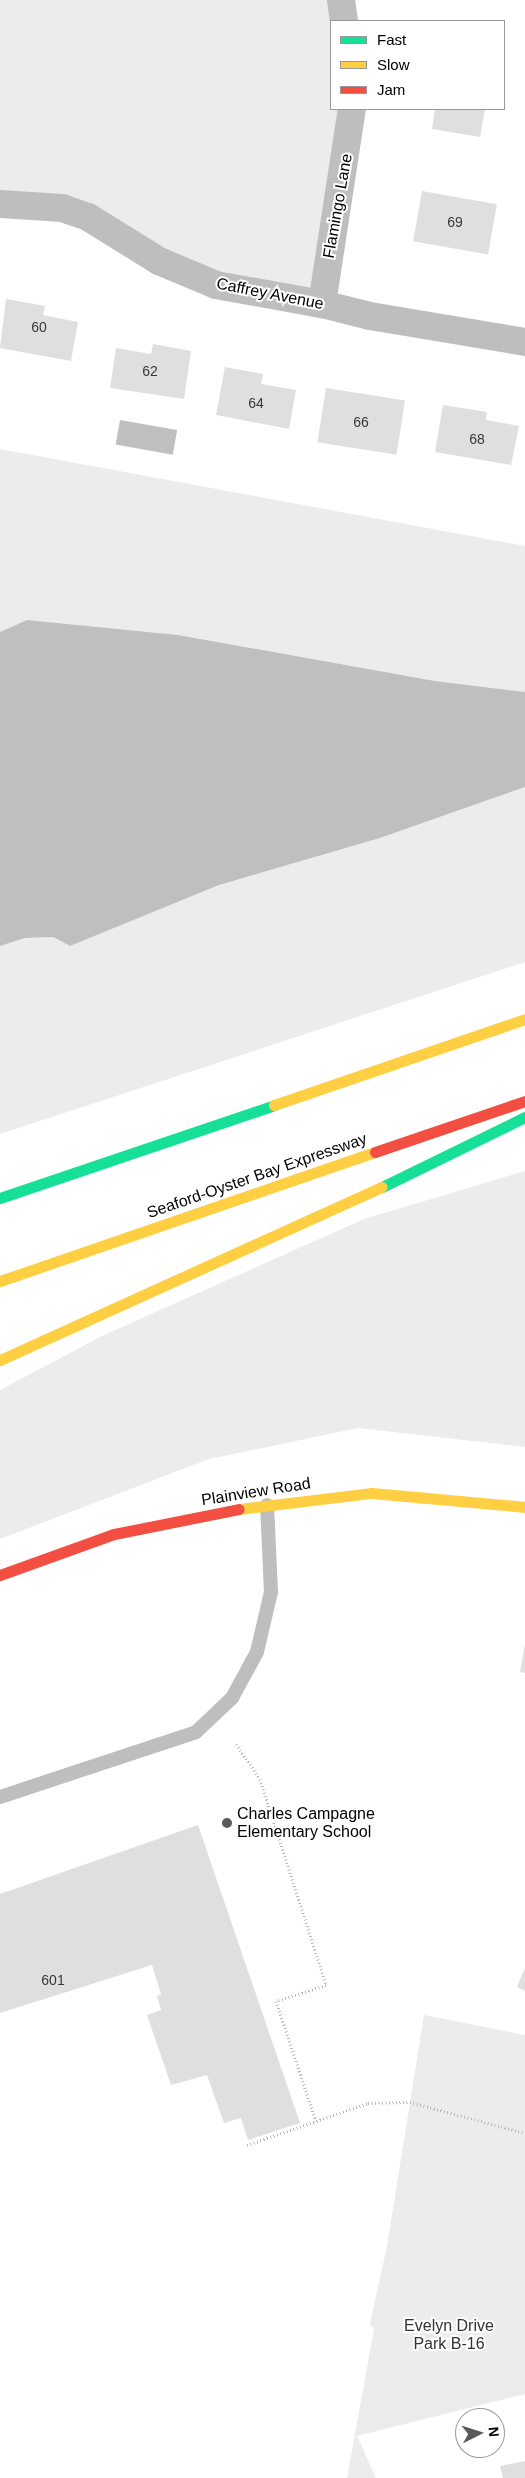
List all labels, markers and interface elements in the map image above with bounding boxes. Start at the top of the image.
legend [330,20,505,110]
text: Fast [377,31,406,48]
text: Slow [377,56,410,73]
text: Jam [377,81,405,98]
street label: Flamingo Lane [319,152,357,260]
house number: 69 [447,214,463,230]
street label: Caffrey Avenue [214,274,326,314]
house number: 60 [31,319,47,335]
house number: 62 [142,363,158,379]
house number: 64 [248,395,264,411]
house number: 66 [353,414,369,430]
house number: 68 [469,431,485,447]
street label: Seaford-Oyster Bay Expressway [145,1129,369,1223]
street label: Plainview Road [200,1474,312,1510]
place label: Charles Campagne Elementary School [237,1804,375,1842]
marker: Charles Campagne Elementary School [221,1817,233,1829]
house number: 601 [41,1972,65,1988]
park label: Evelyn Drive Park B-16 [404,2316,494,2354]
north arrow [455,2408,505,2458]
text: N [486,2426,502,2438]

